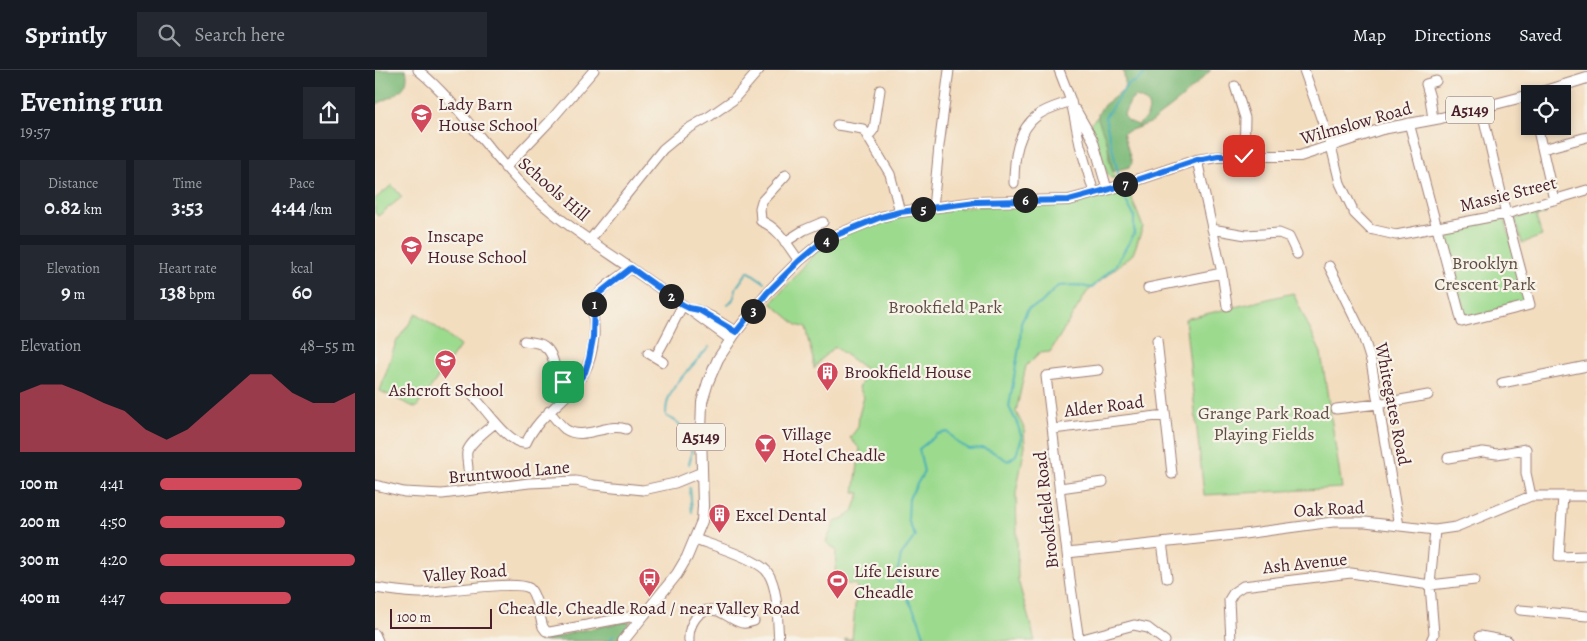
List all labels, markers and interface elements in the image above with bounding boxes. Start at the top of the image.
search box [137,12,487,57]
text: Sprintly [25,19,107,51]
icon: search [155,21,183,49]
text: Search here [195,22,285,48]
text: Map [1353,23,1386,47]
text: Directions [1414,23,1491,47]
text: Saved [1519,23,1562,47]
text: Evening run [20,83,163,121]
map controls [1521,85,1571,135]
button: locate [1521,85,1571,135]
button: share [303,87,355,139]
place label: Lady Barn House School [438,92,538,137]
street label: Wilmslow Road [1297,96,1415,151]
road number: A5149 [1446,96,1494,124]
school or university icon: Lady Barn House School [410,102,434,133]
text: 19:57 [20,121,50,143]
pin [1223,135,1265,177]
icon: check [1230,142,1258,170]
street label: Schools Hill [513,151,595,227]
street label: Massie Street [1457,170,1559,218]
pin: 7 [1113,172,1137,196]
text: Distance [48,174,98,193]
text: Time [173,174,202,193]
text: Pace [289,174,315,193]
text: 7 [1123,175,1128,194]
pin: 6 [1013,188,1037,212]
text: 6 [1022,191,1029,210]
text: 0.82 [44,193,81,221]
text: 3:53 [171,193,204,221]
text: 4:44 [272,193,306,221]
pin: 5 [911,196,935,222]
text: km [81,200,102,219]
text: /km [306,200,332,219]
text: 5 [921,200,926,219]
place label: Inscape House School [427,224,527,269]
pin: 4 [813,228,839,252]
text: 4 [823,231,830,250]
school or university icon: Inscape House School [399,234,423,265]
park label: Brooklyn Crescent Park [1434,251,1536,296]
text: Elevation [46,259,100,278]
text: Heart rate [158,259,217,278]
text: kcal [291,259,313,278]
text: 9 [61,278,71,306]
text: 138 [160,278,186,306]
text: 60 [292,278,312,306]
pin: 2 [659,284,683,308]
text: m [71,285,85,304]
text: bpm [186,285,215,304]
text: 2 [668,287,675,306]
pin: 1 [581,292,607,316]
text: 1 [592,295,597,314]
park label: Brookfield Park [888,295,1002,319]
pin: 3 [741,298,765,324]
text: 3 [750,302,757,321]
text: Elevation [20,335,81,357]
text: 48–55 m [300,335,355,357]
street label: Whitegates Road [1369,340,1417,468]
school or university icon: Ashcroft School [434,348,458,379]
building icon: Brookfield House [816,360,840,391]
place label: Brookfield House [844,360,972,384]
pin [542,361,584,403]
icon: arrive [549,368,577,396]
place label: Ashcroft School [388,378,504,402]
street label: Alder Road [1062,389,1146,423]
park label: Grange Park Road Playing Fields [1198,401,1330,446]
place label: Village Hotel Cheadle [781,422,886,467]
road number: A5149 [677,424,725,451]
bar icon: Village Hotel Cheadle [754,432,778,463]
street label: Brookfield Road [1028,450,1064,570]
street label: Bruntwood Lane [447,455,571,489]
text: 100 m [20,473,58,495]
text: 4:41 [100,473,124,495]
street label: Oak Road [1293,495,1365,523]
building icon: Excel Dental [707,503,731,534]
place label: Excel Dental [735,503,827,527]
text: 200 m [20,511,60,533]
text: 4:50 [100,511,126,533]
street label: Ash Avenue [1261,547,1348,579]
text: 300 m [20,549,59,571]
text: 4:20 [100,549,127,571]
street label: Valley Road [421,558,508,588]
place label: Life Leisure Cheadle [854,559,939,604]
bus stop icon: Cheadle, Cheadle Road / near Valley Road [637,566,661,597]
sports icon: Life Leisure Cheadle [826,569,850,600]
text: 400 m [20,587,60,609]
text: 4:47 [100,587,125,609]
place label: Cheadle, Cheadle Road / near Valley Road [498,596,800,620]
scale bar [390,606,493,629]
text: 100 m [397,608,431,627]

